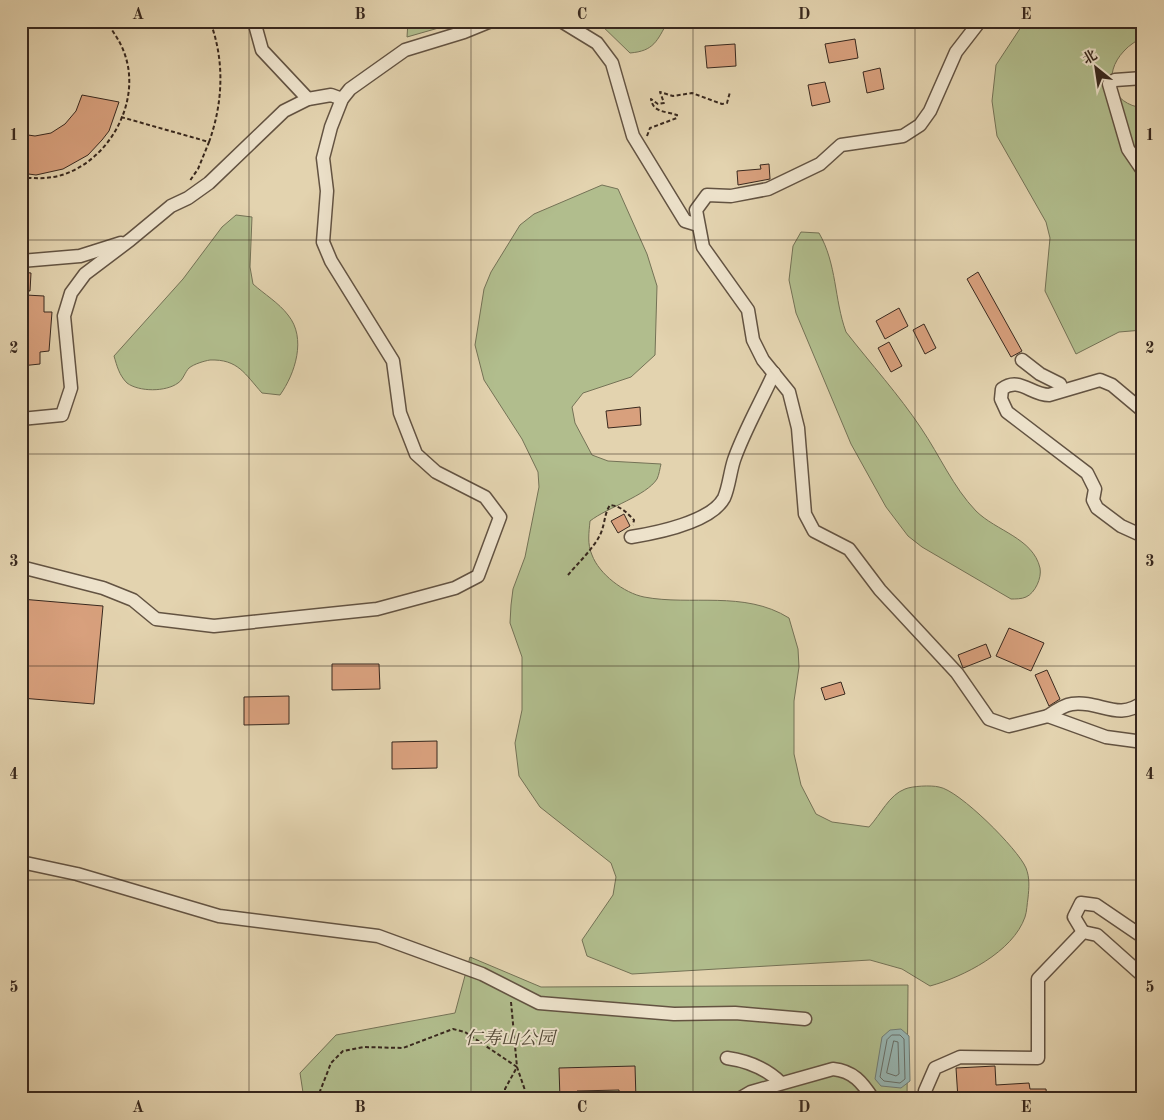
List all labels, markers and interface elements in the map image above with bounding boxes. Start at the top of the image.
text: A [132,7,144,23]
text: B [354,7,366,23]
text: C [577,7,587,23]
text: D [798,7,810,23]
text: E [1020,7,1032,23]
north arrow [1072,42,1122,92]
text: 北 [1080,47,1100,67]
text: 1 [9,128,19,144]
text: 1 [1145,128,1155,144]
text: 2 [9,341,19,357]
text: 2 [1145,341,1155,357]
text: 3 [9,554,19,570]
text: 3 [1145,554,1155,570]
text: 4 [9,767,19,783]
text: 4 [1145,767,1155,783]
text: 5 [9,980,19,996]
text: 5 [1145,980,1155,996]
park label: 仁寿山公园 [465,1028,558,1048]
text: A [132,1100,144,1116]
text: B [354,1100,366,1116]
text: C [577,1100,587,1116]
text: D [798,1100,810,1116]
text: E [1020,1100,1032,1116]

